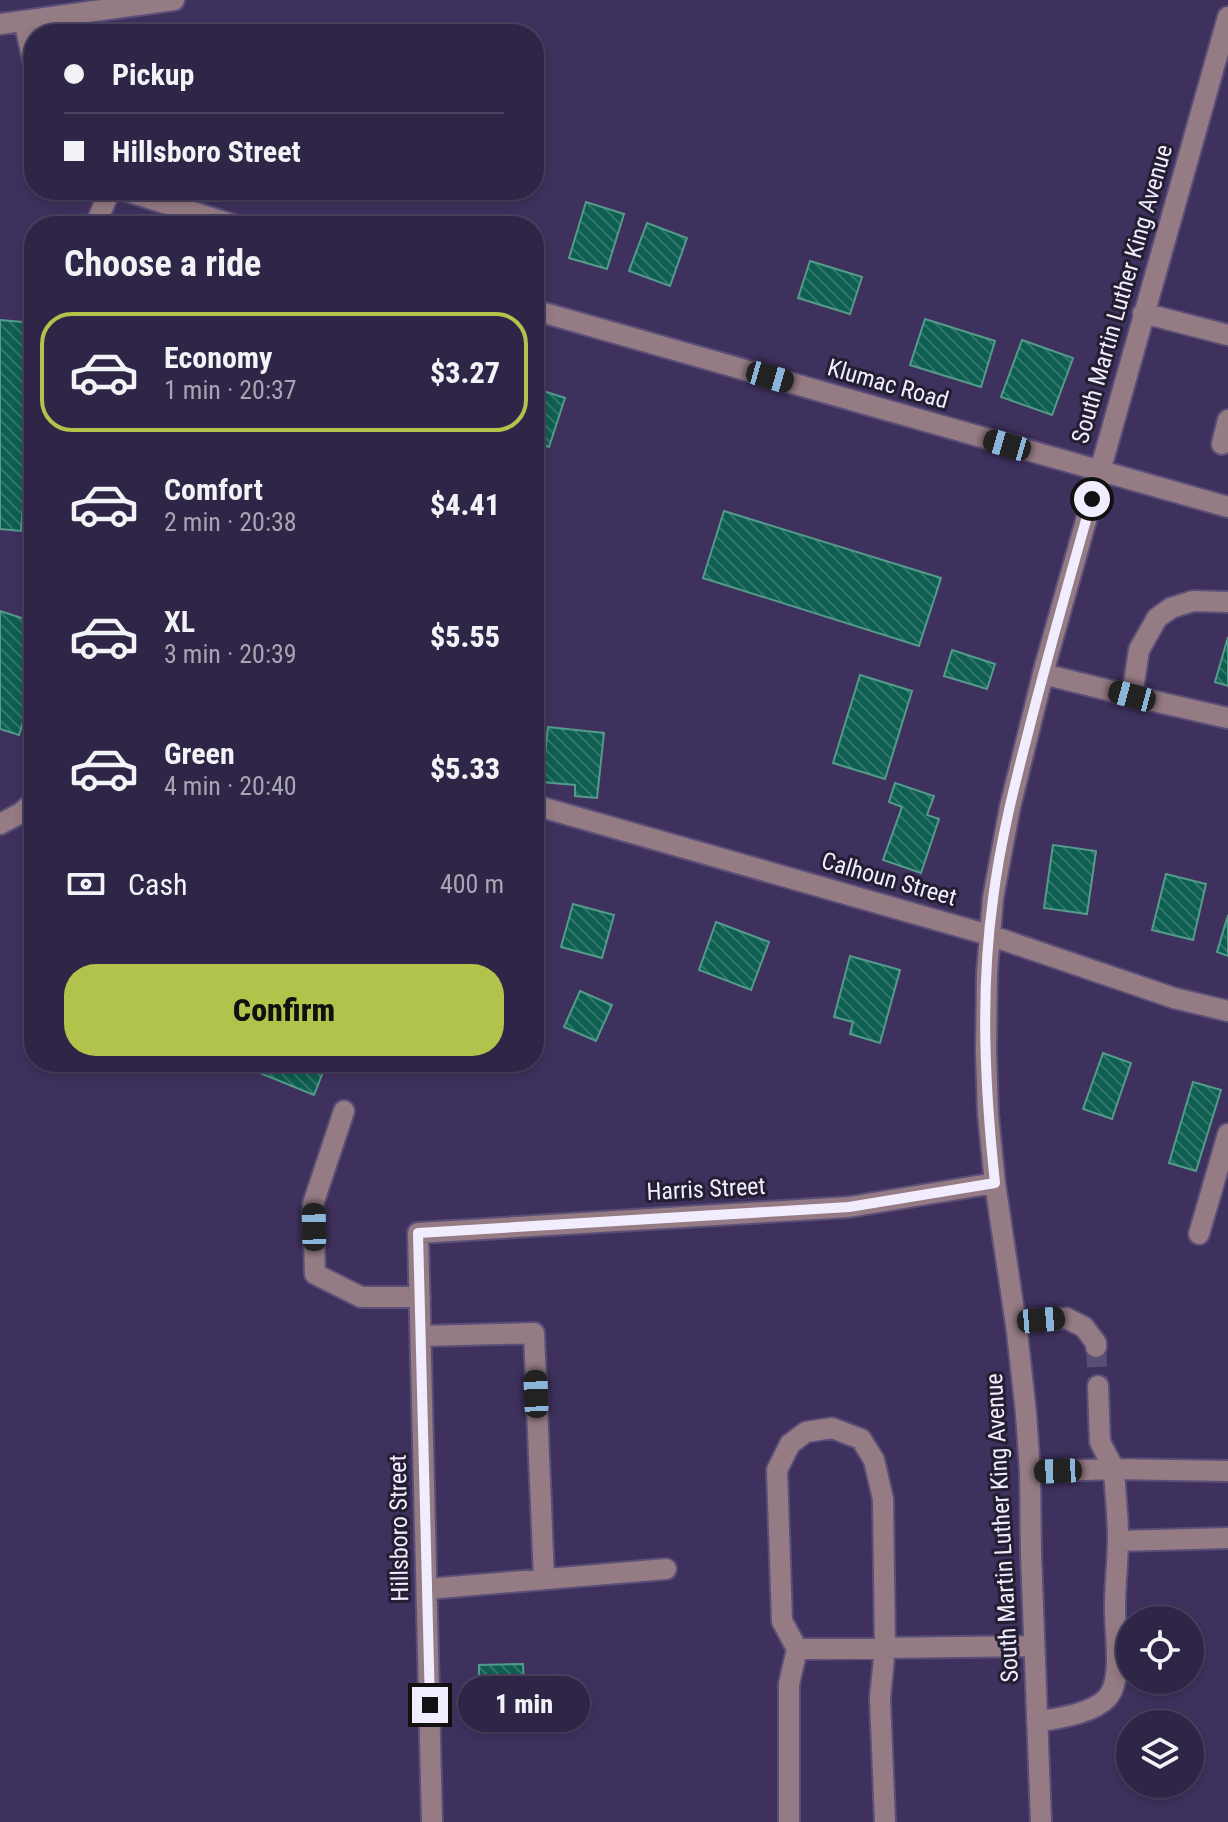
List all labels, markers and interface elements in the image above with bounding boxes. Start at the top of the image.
text: Pickup [112,57,194,92]
text: Hillsboro Street [112,134,301,169]
street label: South Martin Luther King Avenue [1066,141,1178,447]
text: Choose a ride [64,243,261,285]
icon: car [68,336,140,408]
text: Economy [164,340,272,375]
street label: Klumac Road [824,353,952,415]
text: $3.27 [430,355,500,390]
car [744,359,796,395]
text: 1 min · 20:37 [164,375,297,405]
car [981,427,1033,463]
icon: car [68,468,140,540]
text: Comfort [164,472,263,507]
route start [1074,481,1110,517]
text: $4.41 [430,487,500,522]
text: 2 min · 20:38 [164,507,297,537]
icon: car [68,600,140,672]
text: XL [164,604,195,639]
text: $5.55 [430,619,500,654]
text: 3 min · 20:39 [164,639,297,669]
car [1106,678,1158,714]
icon: car [68,732,140,804]
text: Green [164,736,235,771]
text: $5.33 [430,751,500,786]
text: 4 min · 20:40 [164,771,297,801]
street label: Calhoun Street [818,846,960,912]
icon: cash [64,862,108,906]
text: Cash [128,867,188,902]
text: 400 m [440,869,504,899]
button: Confirm [64,964,504,1056]
street label: Harris Street [646,1172,766,1206]
car [302,1203,326,1251]
car [1016,1306,1066,1334]
car [523,1370,549,1418]
street label: South Martin Luther King Avenue [980,1373,1024,1683]
street label: Hillsboro Street [384,1454,414,1602]
car [1034,1458,1082,1484]
map controls [1116,1606,1204,1798]
button: locate [1116,1606,1204,1694]
callout: 1 min [458,1677,590,1733]
route end [412,1687,448,1723]
text: 1 min [495,1689,553,1719]
button: layers [1116,1710,1204,1798]

